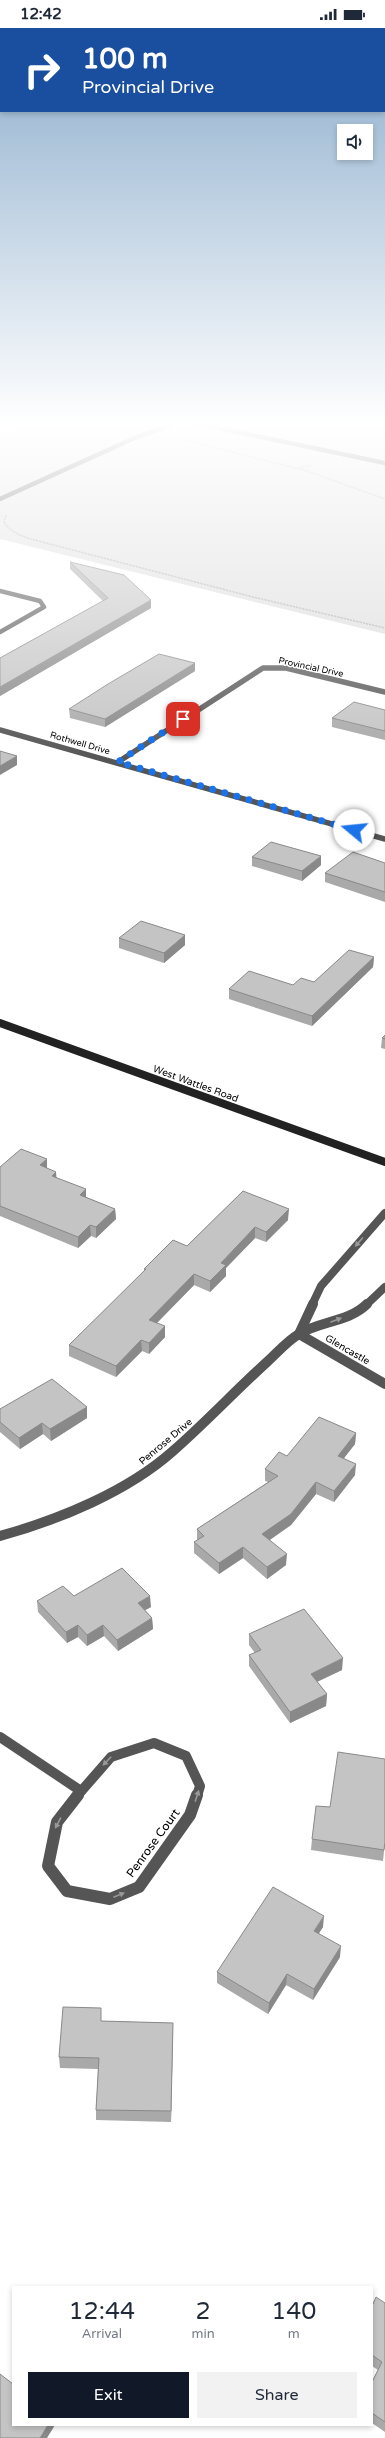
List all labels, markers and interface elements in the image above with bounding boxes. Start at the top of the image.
text: 12:42 [20,5,62,23]
text: 100 m [82,42,168,76]
icon: right [16,44,68,96]
text: Provincial Drive [82,76,214,98]
map controls [337,124,373,160]
button: sound [337,124,373,160]
street label: Provincial Drive [277,655,344,680]
pin [166,702,200,736]
icon: arrive [172,708,194,730]
street label: Rothwell Drive [49,730,111,757]
position arrow [333,809,375,851]
street label: West Wattles Road [151,1063,240,1105]
one-way arrow [355,1237,364,1248]
one-way arrow [330,1317,342,1323]
street label: Glencastle [323,1332,372,1368]
street label: Penrose Drive [137,1416,195,1468]
one-way arrow [102,1756,112,1766]
one-way arrow [194,1790,200,1802]
street label: Penrose Court [123,1806,183,1880]
one-way arrow [55,1817,61,1829]
one-way arrow [113,1892,125,1898]
text: 12:44 [69,2297,135,2326]
text: 2 [196,2297,211,2326]
text: 140 [271,2297,316,2326]
text: Arrival [82,2326,122,2342]
text: min [192,2326,215,2342]
text: m [288,2326,300,2342]
button: Exit [28,2372,189,2418]
button: Share [197,2372,357,2418]

